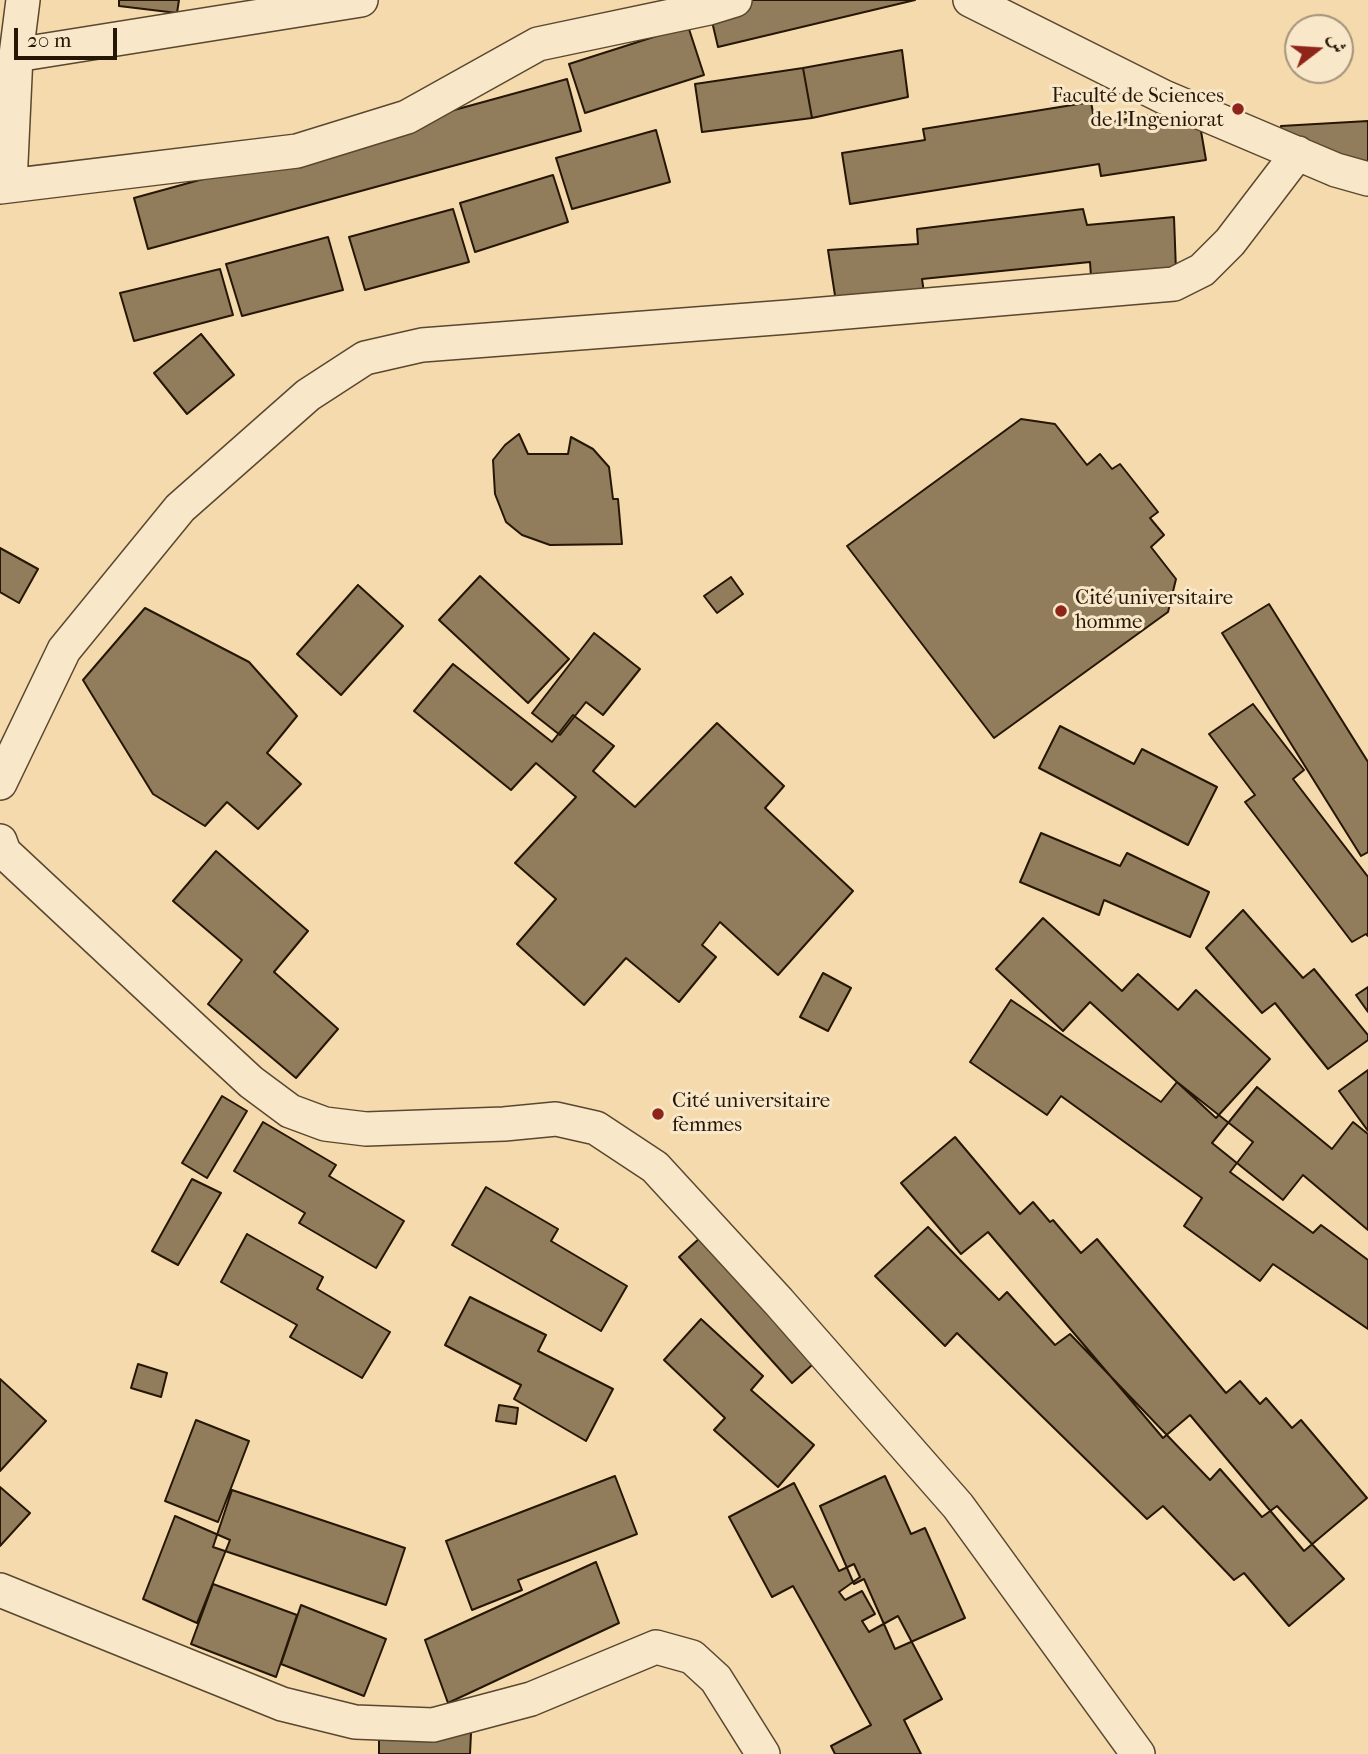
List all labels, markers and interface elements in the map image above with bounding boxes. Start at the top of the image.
scale bar [18,14,121,58]
north arrow [1284,14,1354,84]
text: 20 m [27,28,71,52]
text: ش [1324,31,1350,56]
place label: Faculté de Sciences de l'Ingeniorat [1052,84,1224,134]
marker: Faculté de Sciences de l'Ingeniorat [1230,101,1246,117]
place label: Cité universitaire homme [1075,586,1233,636]
marker: Cité universitaire homme [1053,603,1069,619]
place label: Cité universitaire femmes [672,1089,830,1139]
marker: Cité universitaire femmes [650,1106,666,1122]

